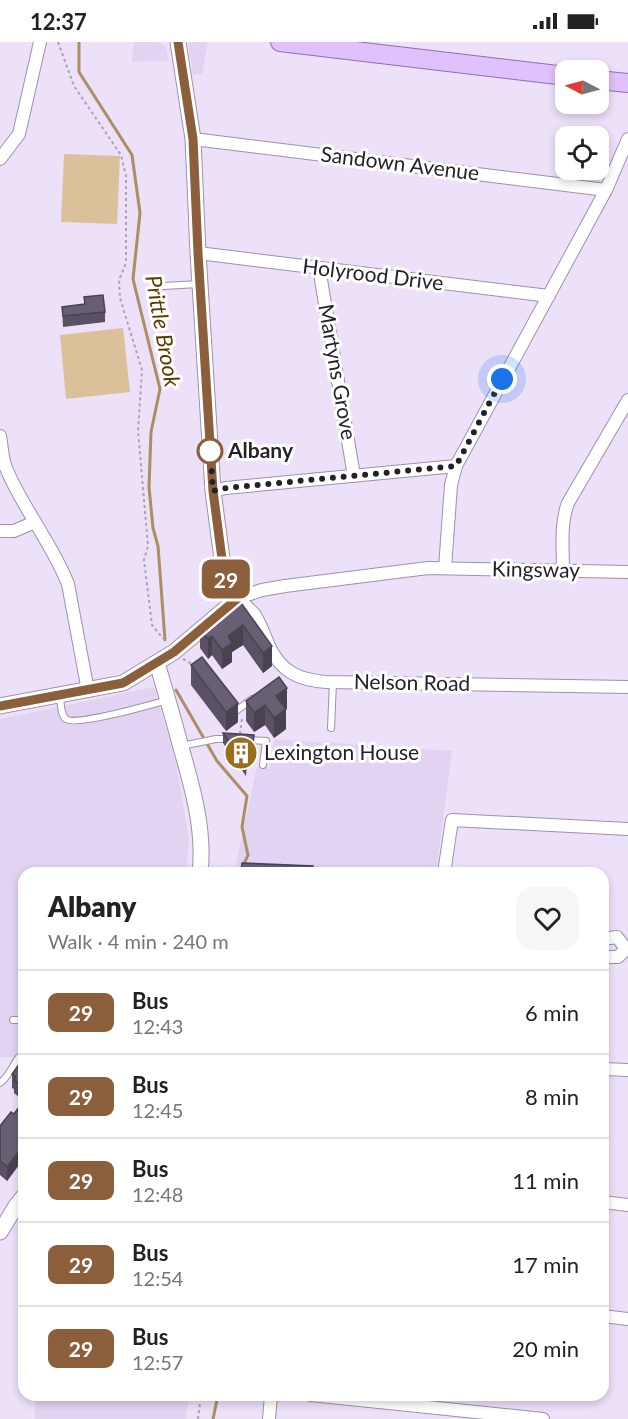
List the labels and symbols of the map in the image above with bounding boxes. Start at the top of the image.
north arrow [555,60,609,114]
street label: Sandown Avenue [320,140,481,185]
street label: Holyrood Drive [301,252,445,295]
water label: Prittle Brook [140,273,187,390]
street label: Martyns Grove [314,302,363,442]
your location [487,364,517,394]
place label: Albany [227,437,294,462]
marker: Albany [197,438,223,464]
street label: Kingsway [492,555,580,582]
line badge: 29 [199,560,253,598]
street label: Nelson Road [354,668,470,695]
building icon: Lexington House [223,735,259,771]
place label: Lexington House [264,739,419,764]

